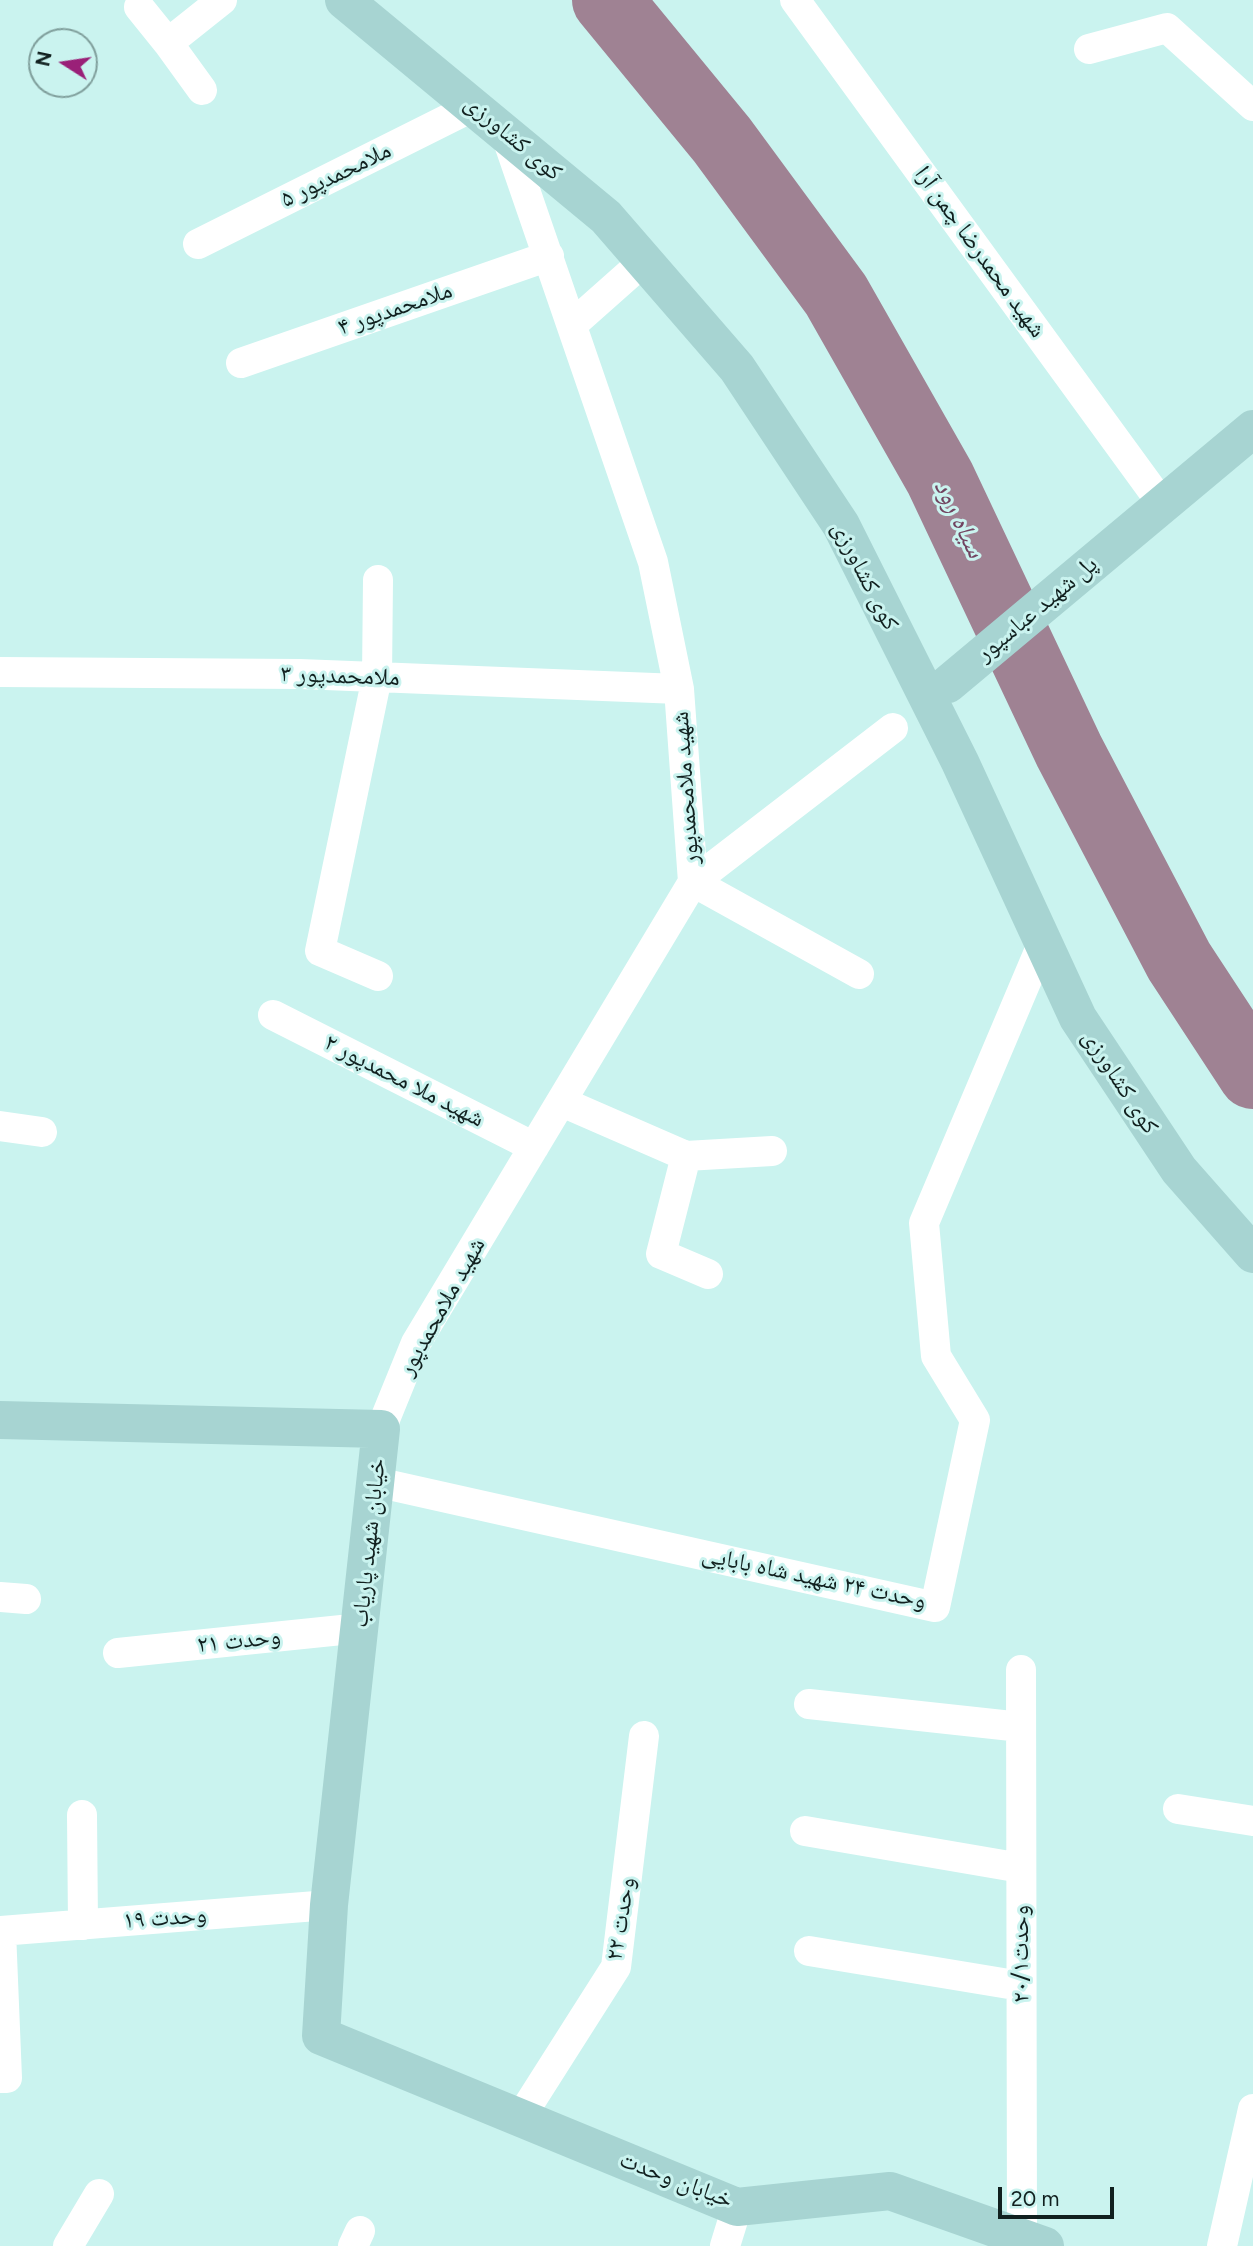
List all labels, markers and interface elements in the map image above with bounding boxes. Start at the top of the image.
north arrow [28,28,98,98]
text: N [31,49,57,69]
street label: کوی کشاورزی [458,89,568,187]
street label: ملامحمدپور ۵ [276,136,396,214]
street label: شهید محمدرضا چمن آرا [908,161,1052,343]
street label: ملامحمدپور ۴ [334,276,456,342]
water label: سیاه رود [927,475,991,563]
street label: کوی کشاورزی [825,517,905,635]
street label: پل شهید عباسپور [971,550,1103,668]
street label: ملامحمدپور ۳ [280,660,400,692]
street label: شهید ملامحمدپور [666,710,706,866]
street label: کوی کشاورزی [1076,1024,1164,1140]
street label: شهید ملا محمدپور ۲ [319,1028,489,1134]
street label: شهید ملامحمدپور [392,1233,492,1381]
street label: خیابان شهید پاریاب [346,1457,392,1629]
street label: وحدت ۲۴ شهید شاه بابایی [699,1540,929,1616]
street label: وحدت ۲۱ [196,1622,282,1660]
street label: وحدت ۲۲ [600,1875,642,1963]
street label: وحدت ۱۹ [122,1901,208,1935]
street label: وحدت۲۰/۱ [1007,1905,1035,2003]
street label: خیابان وحدت [615,2145,737,2215]
scale bar [1001,2172,1116,2216]
text: 20 m [1011,2186,1059,2211]

